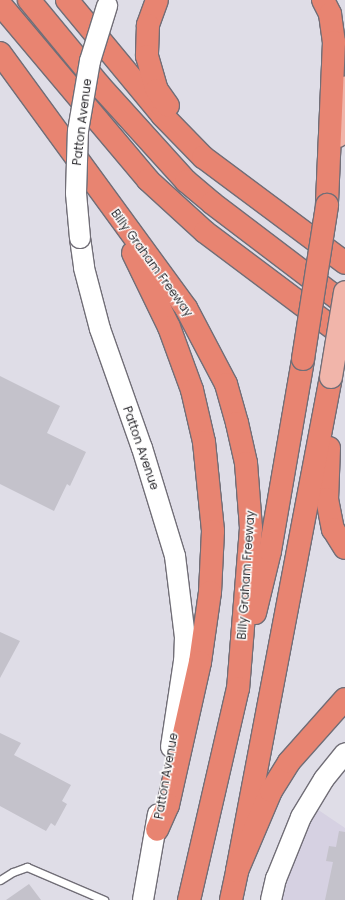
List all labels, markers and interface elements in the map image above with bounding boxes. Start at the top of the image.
street label: Patton Avenue [70,78,94,166]
street label: Billy Graham Freeway [108,206,196,320]
street label: Patton Avenue [120,404,162,492]
street label: Billy Graham Freeway [234,510,258,640]
street label: Patton Avenue [151,732,181,820]

